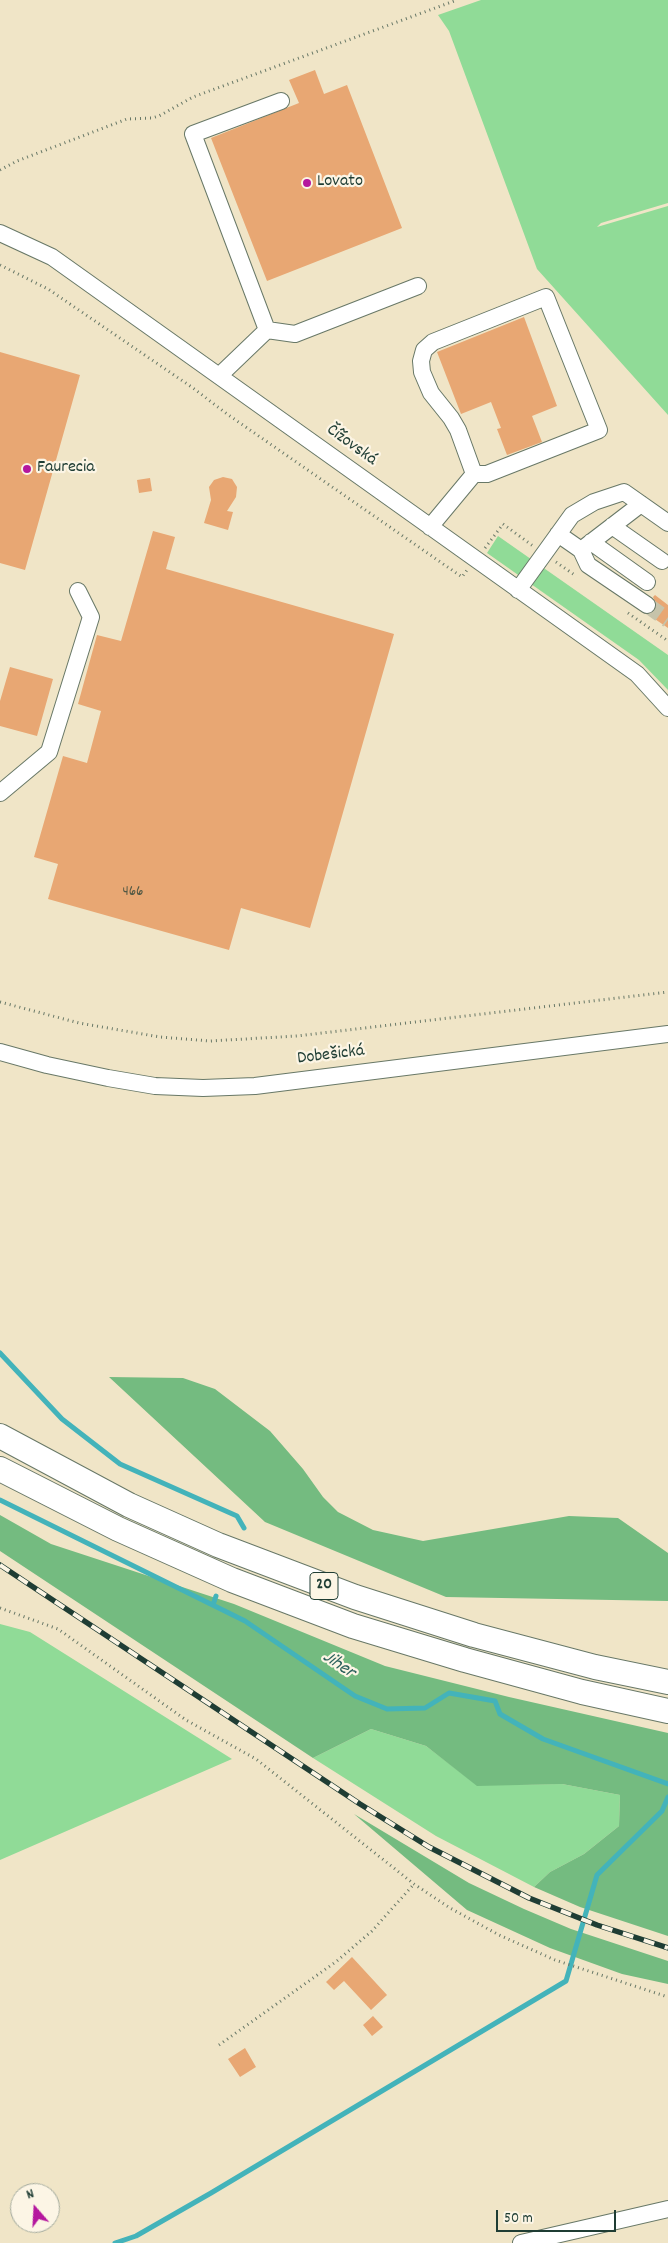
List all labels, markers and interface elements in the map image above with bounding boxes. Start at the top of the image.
place label: Lovato [317,172,363,194]
marker: Lovato [301,177,313,189]
street label: Čížovská [321,420,381,472]
place label: Faurecia [37,458,95,480]
marker: Faurecia [21,463,33,475]
house number: 466 [123,884,143,902]
street label: Dobešická [296,1041,366,1071]
road number: 20 [310,1572,338,1600]
water label: Jiher [317,1647,359,1685]
north arrow [10,2183,60,2233]
text: N [24,2184,37,2205]
scale bar [498,2200,618,2232]
text: 50 m [504,2208,533,2230]

